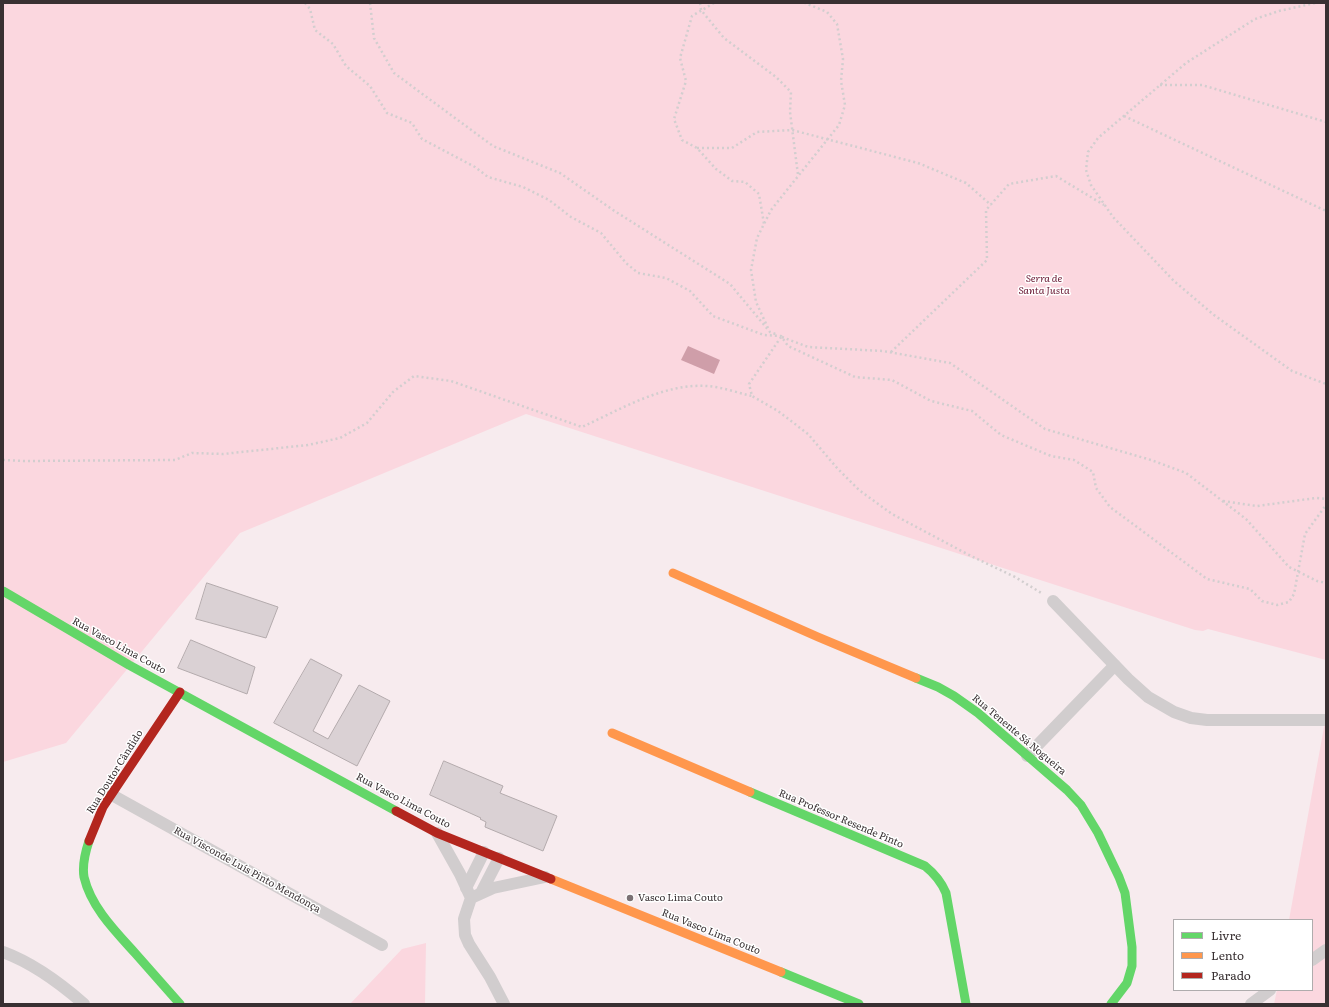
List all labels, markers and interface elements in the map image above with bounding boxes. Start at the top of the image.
park label: Serra de Santa Justa [1018,273,1070,296]
street label: Rua Vasco Lima Couto [70,615,168,677]
street label: Rua Tenente Sá Nogueira [970,692,1068,778]
street label: Rua Doutor Cândido [84,728,146,816]
street label: Rua Vasco Lima Couto [354,771,452,831]
street label: Rua Professor Resende Pinto [777,787,905,851]
street label: Rua Visconde Luís Pinto Mendonça [171,824,323,916]
place label: Vasco Lima Couto [638,892,723,904]
marker: Vasco Lima Couto [625,893,635,903]
street label: Rua Vasco Lima Couto [660,907,762,957]
legend [1173,919,1313,991]
text: Livre [1211,926,1241,944]
text: Lento [1211,946,1244,964]
text: Parado [1211,966,1251,984]

